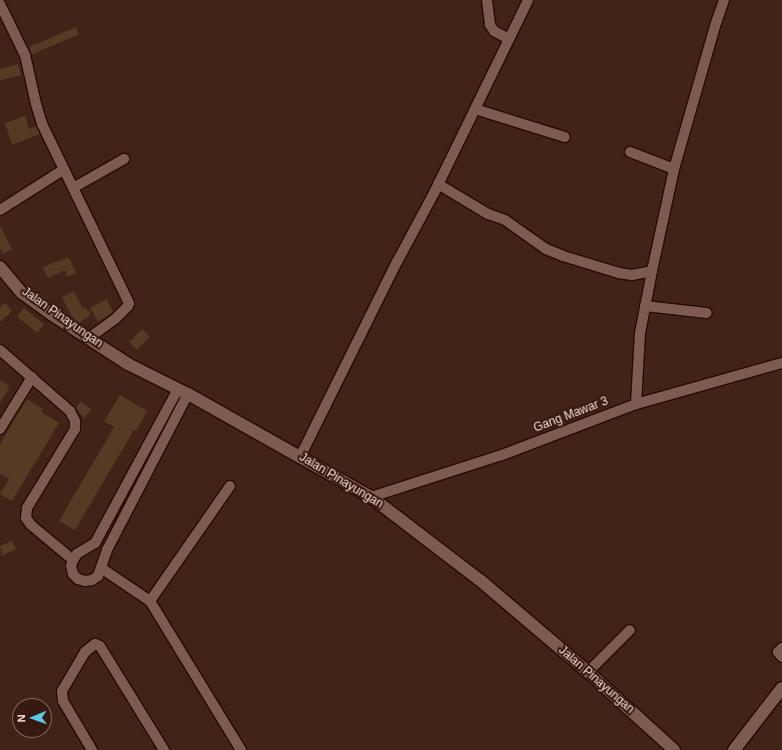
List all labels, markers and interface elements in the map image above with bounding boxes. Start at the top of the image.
street label: Jalan Pinayungan [19,285,105,351]
street label: Gang Mawar 3 [532,394,610,436]
street label: Jalan Pinayungan [296,450,386,512]
street label: Jalan Pinayungan [555,643,637,717]
north arrow [12,698,52,738]
text: N [15,714,27,723]

